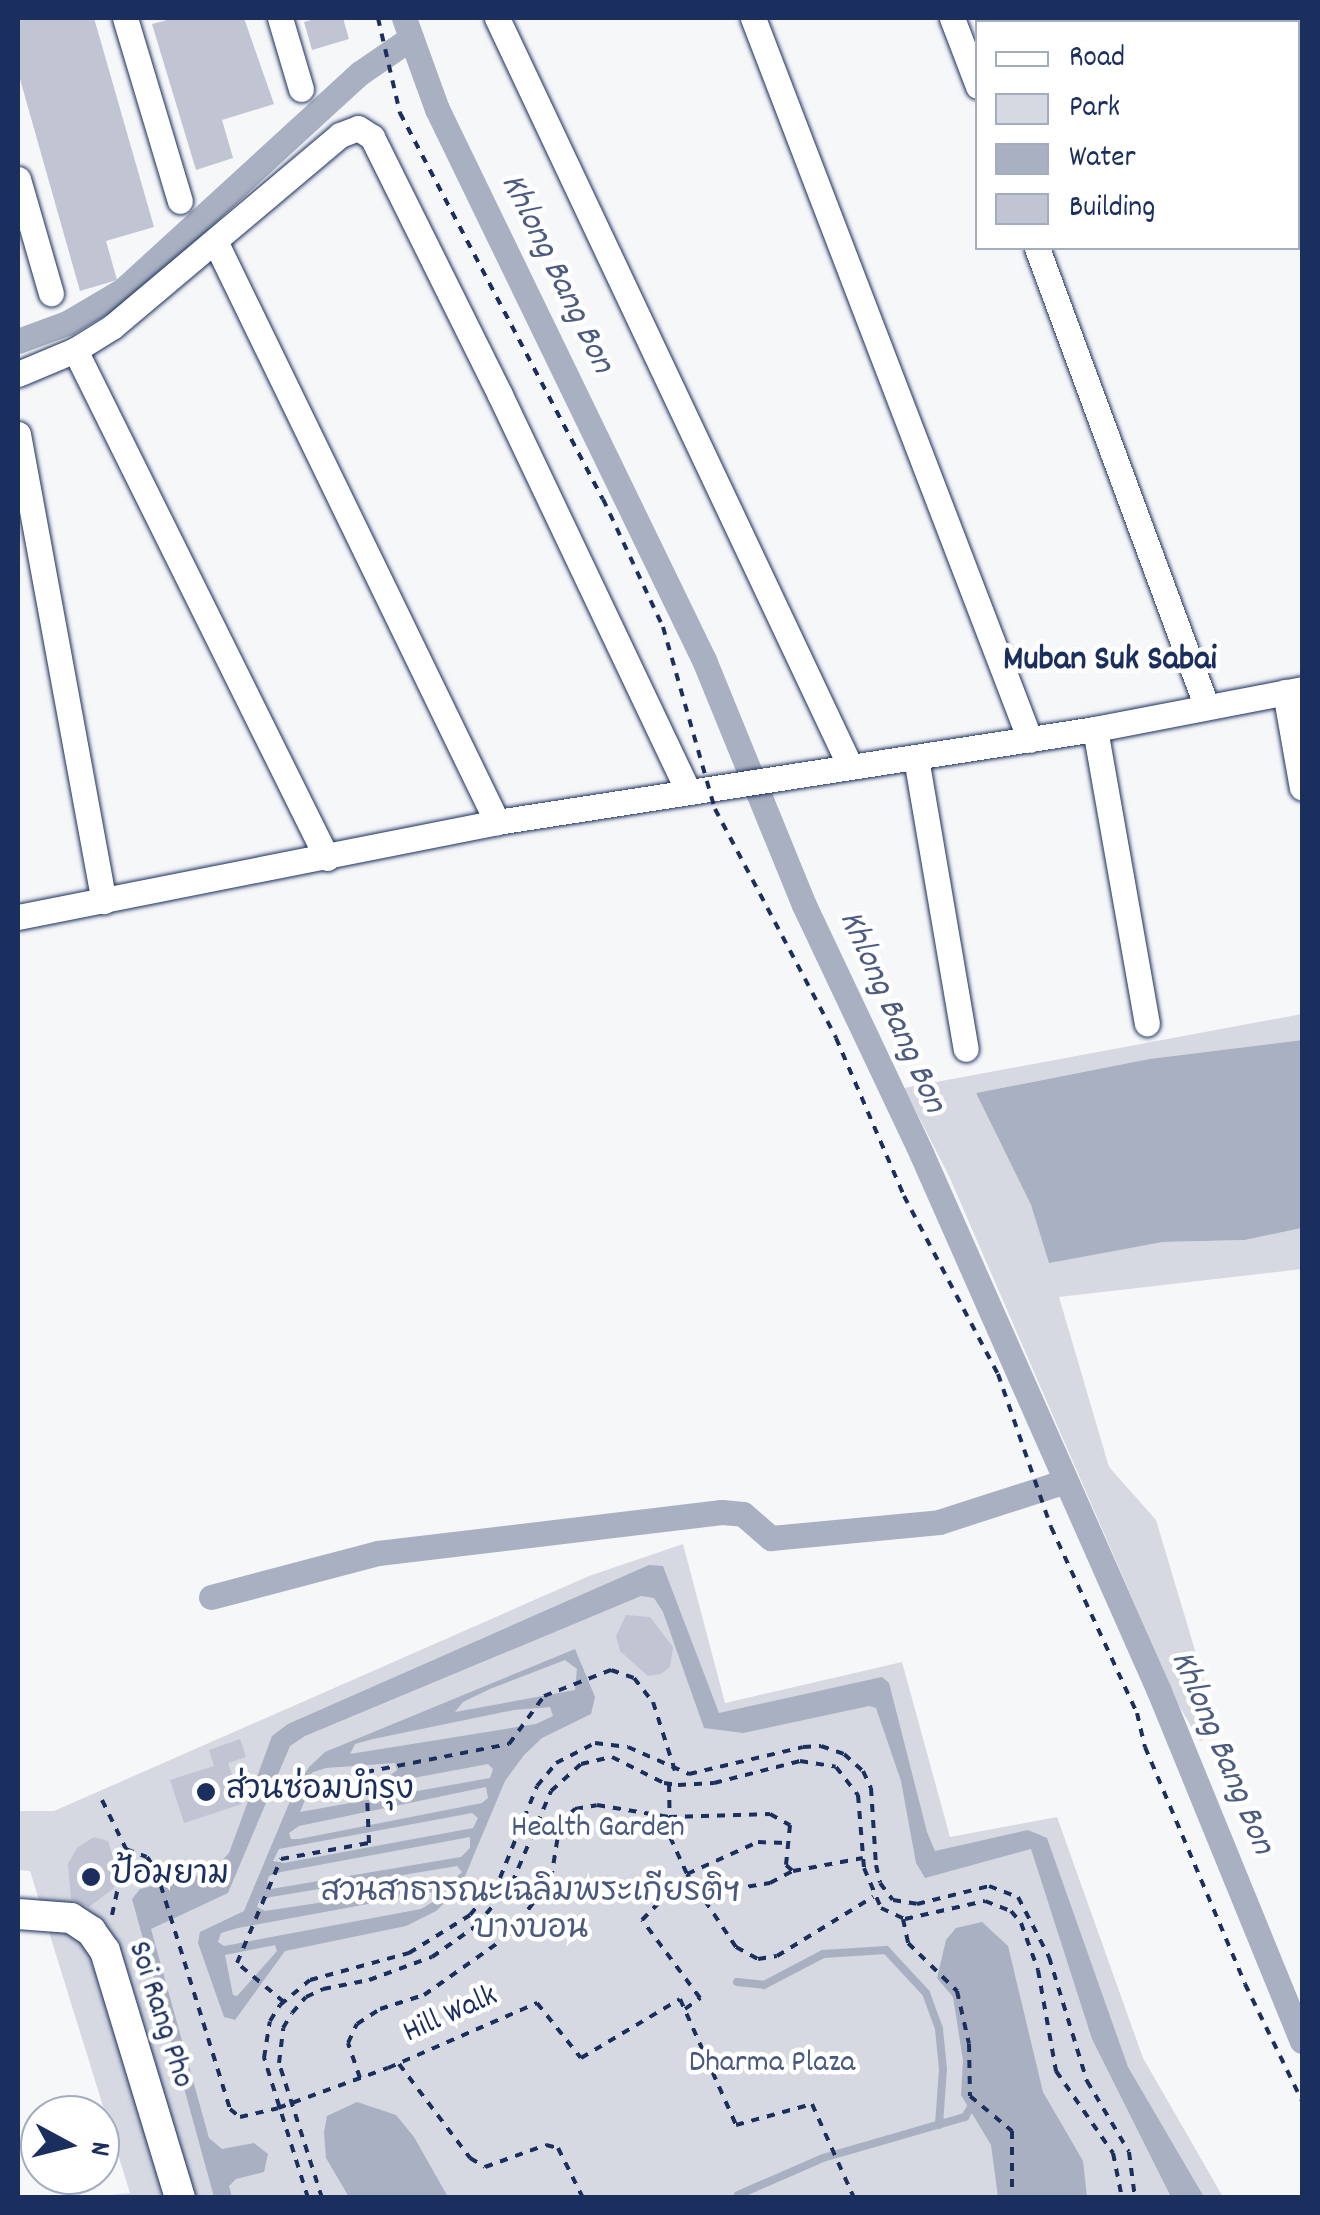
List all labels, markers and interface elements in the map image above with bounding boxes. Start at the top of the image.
legend [975,20,1300,250]
text: Road [1069,38,1125,81]
text: Park [1069,88,1120,131]
text: Water [1069,138,1136,181]
water label: Khlong Bang Bon [490,168,622,380]
text: Building [1069,188,1155,231]
district label: Muban Suk Sabai [1003,640,1217,682]
water label: Khlong Bang Bon [828,905,954,1119]
water label: Khlong Bang Bon [1159,1645,1283,1861]
place label: ส่วนซ่อมบำรุง [226,1773,414,1811]
marker: ส่วนซ่อมบำรุง [195,1781,217,1803]
park label: Health Garden [511,1810,685,1848]
place label: ป้อมยาม [111,1858,229,1896]
marker: ป้อมยาม [80,1866,102,1888]
park label: สวนสาธารณะเฉลิมพระเกียรติฯ บางบอน [321,1876,741,1951]
street label: Soi Rang Pho [117,1937,201,2093]
street label: Hill Walk [398,1978,504,2054]
park label: Dharma Plaza [689,2045,855,2083]
north arrow [20,2095,120,2195]
text: N [77,2139,118,2158]

